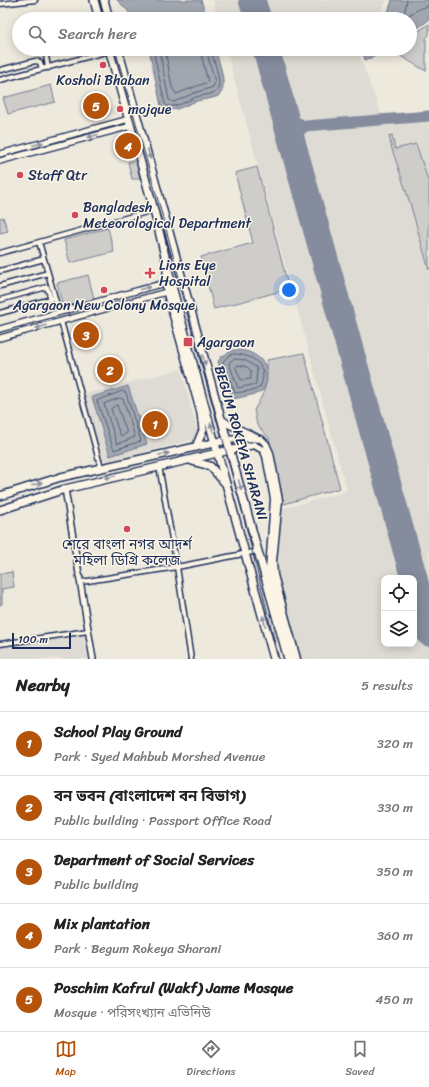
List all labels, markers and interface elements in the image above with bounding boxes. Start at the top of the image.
search box [12,12,417,56]
text: Search here [58,21,137,47]
icon: search [26,23,48,45]
marker: Kosholi Bhaban [98,60,108,70]
place label: Kosholi Bhaban [56,68,150,93]
pin: 5 [83,91,109,121]
place label: mojque [128,97,172,122]
marker: mojque [115,104,125,114]
pin: 4 [115,131,141,161]
one-way arrow [87,134,99,140]
one-way arrow [32,141,44,147]
one-way arrow [146,147,152,160]
place label: Staff Qtr [28,163,88,188]
marker: Staff Qtr [15,170,25,180]
place label: Bangladesh Meteorological Department [83,195,252,236]
marker: Bangladesh Meteorological Department [70,210,80,220]
place label: Lions Eye Hospital [159,253,216,294]
marker: Lions Eye Hospital [144,267,156,279]
your location [279,280,299,300]
marker: Agargaon New Colony Mosque [99,285,109,295]
one-way arrow [140,285,152,291]
place label: Agargaon New Colony Mosque [12,293,195,318]
pin: 3 [73,320,99,350]
one-way arrow [35,324,47,330]
place label: Agargaon [196,330,255,355]
marker: Agargaon [182,336,194,348]
pin: 2 [97,355,123,385]
one-way arrow [201,355,207,367]
street label: BEGUM ROKEYA SHARANI [207,363,275,524]
pin: 1 [142,409,168,439]
one-way arrow [208,422,214,435]
one-way arrow [157,451,170,457]
one-way arrow [104,475,116,481]
one-way arrow [237,480,243,492]
one-way arrow [32,481,44,487]
marker: শেরে বাংলা নগর আদর্শ মহিলা ডিগ্রি কলেজ [122,524,132,534]
place label: শেরে বাংলা নগর আদর্শ মহিলা ডিগ্রি কলেজ [62,532,193,573]
map controls [381,575,417,647]
button: locate [381,575,417,611]
button: layers [381,611,417,647]
one-way arrow [261,615,267,627]
text: 100 m [18,630,48,649]
scale bar [12,631,71,650]
text: Nearby [16,670,70,700]
text: 5 results [361,674,413,697]
text: School Play Ground [54,719,182,745]
text: 1 [26,732,32,755]
text: 320 m [377,732,413,755]
text: Park · Syed Mahbub Morshed Avenue [54,745,265,768]
text: বন ভবন (বাংলাদেশ বন বিভাগ) [54,783,245,809]
text: 2 [25,796,33,819]
text: 330 m [377,796,413,819]
text: Public building · Passport Office Road [54,809,271,832]
text: Department of Social Services [54,847,254,873]
text: 3 [25,860,33,883]
text: 350 m [376,860,413,883]
text: Public building [54,873,139,896]
text: Mix plantation [54,911,150,937]
text: 4 [25,924,33,947]
text: 360 m [377,924,413,947]
text: Park · Begum Rokeya Sharani [54,937,221,960]
text: Poschim Kafrul (Wakf) Jame Mosque [54,975,294,1001]
text: 5 [25,988,33,1011]
text: 450 m [375,988,413,1011]
text: Mosque · পরিসংখ্যান এভিনিউ [54,1001,211,1024]
tab: Map [55,1038,77,1081]
tab: Directions [186,1038,236,1081]
tab: Saved [345,1038,374,1081]

